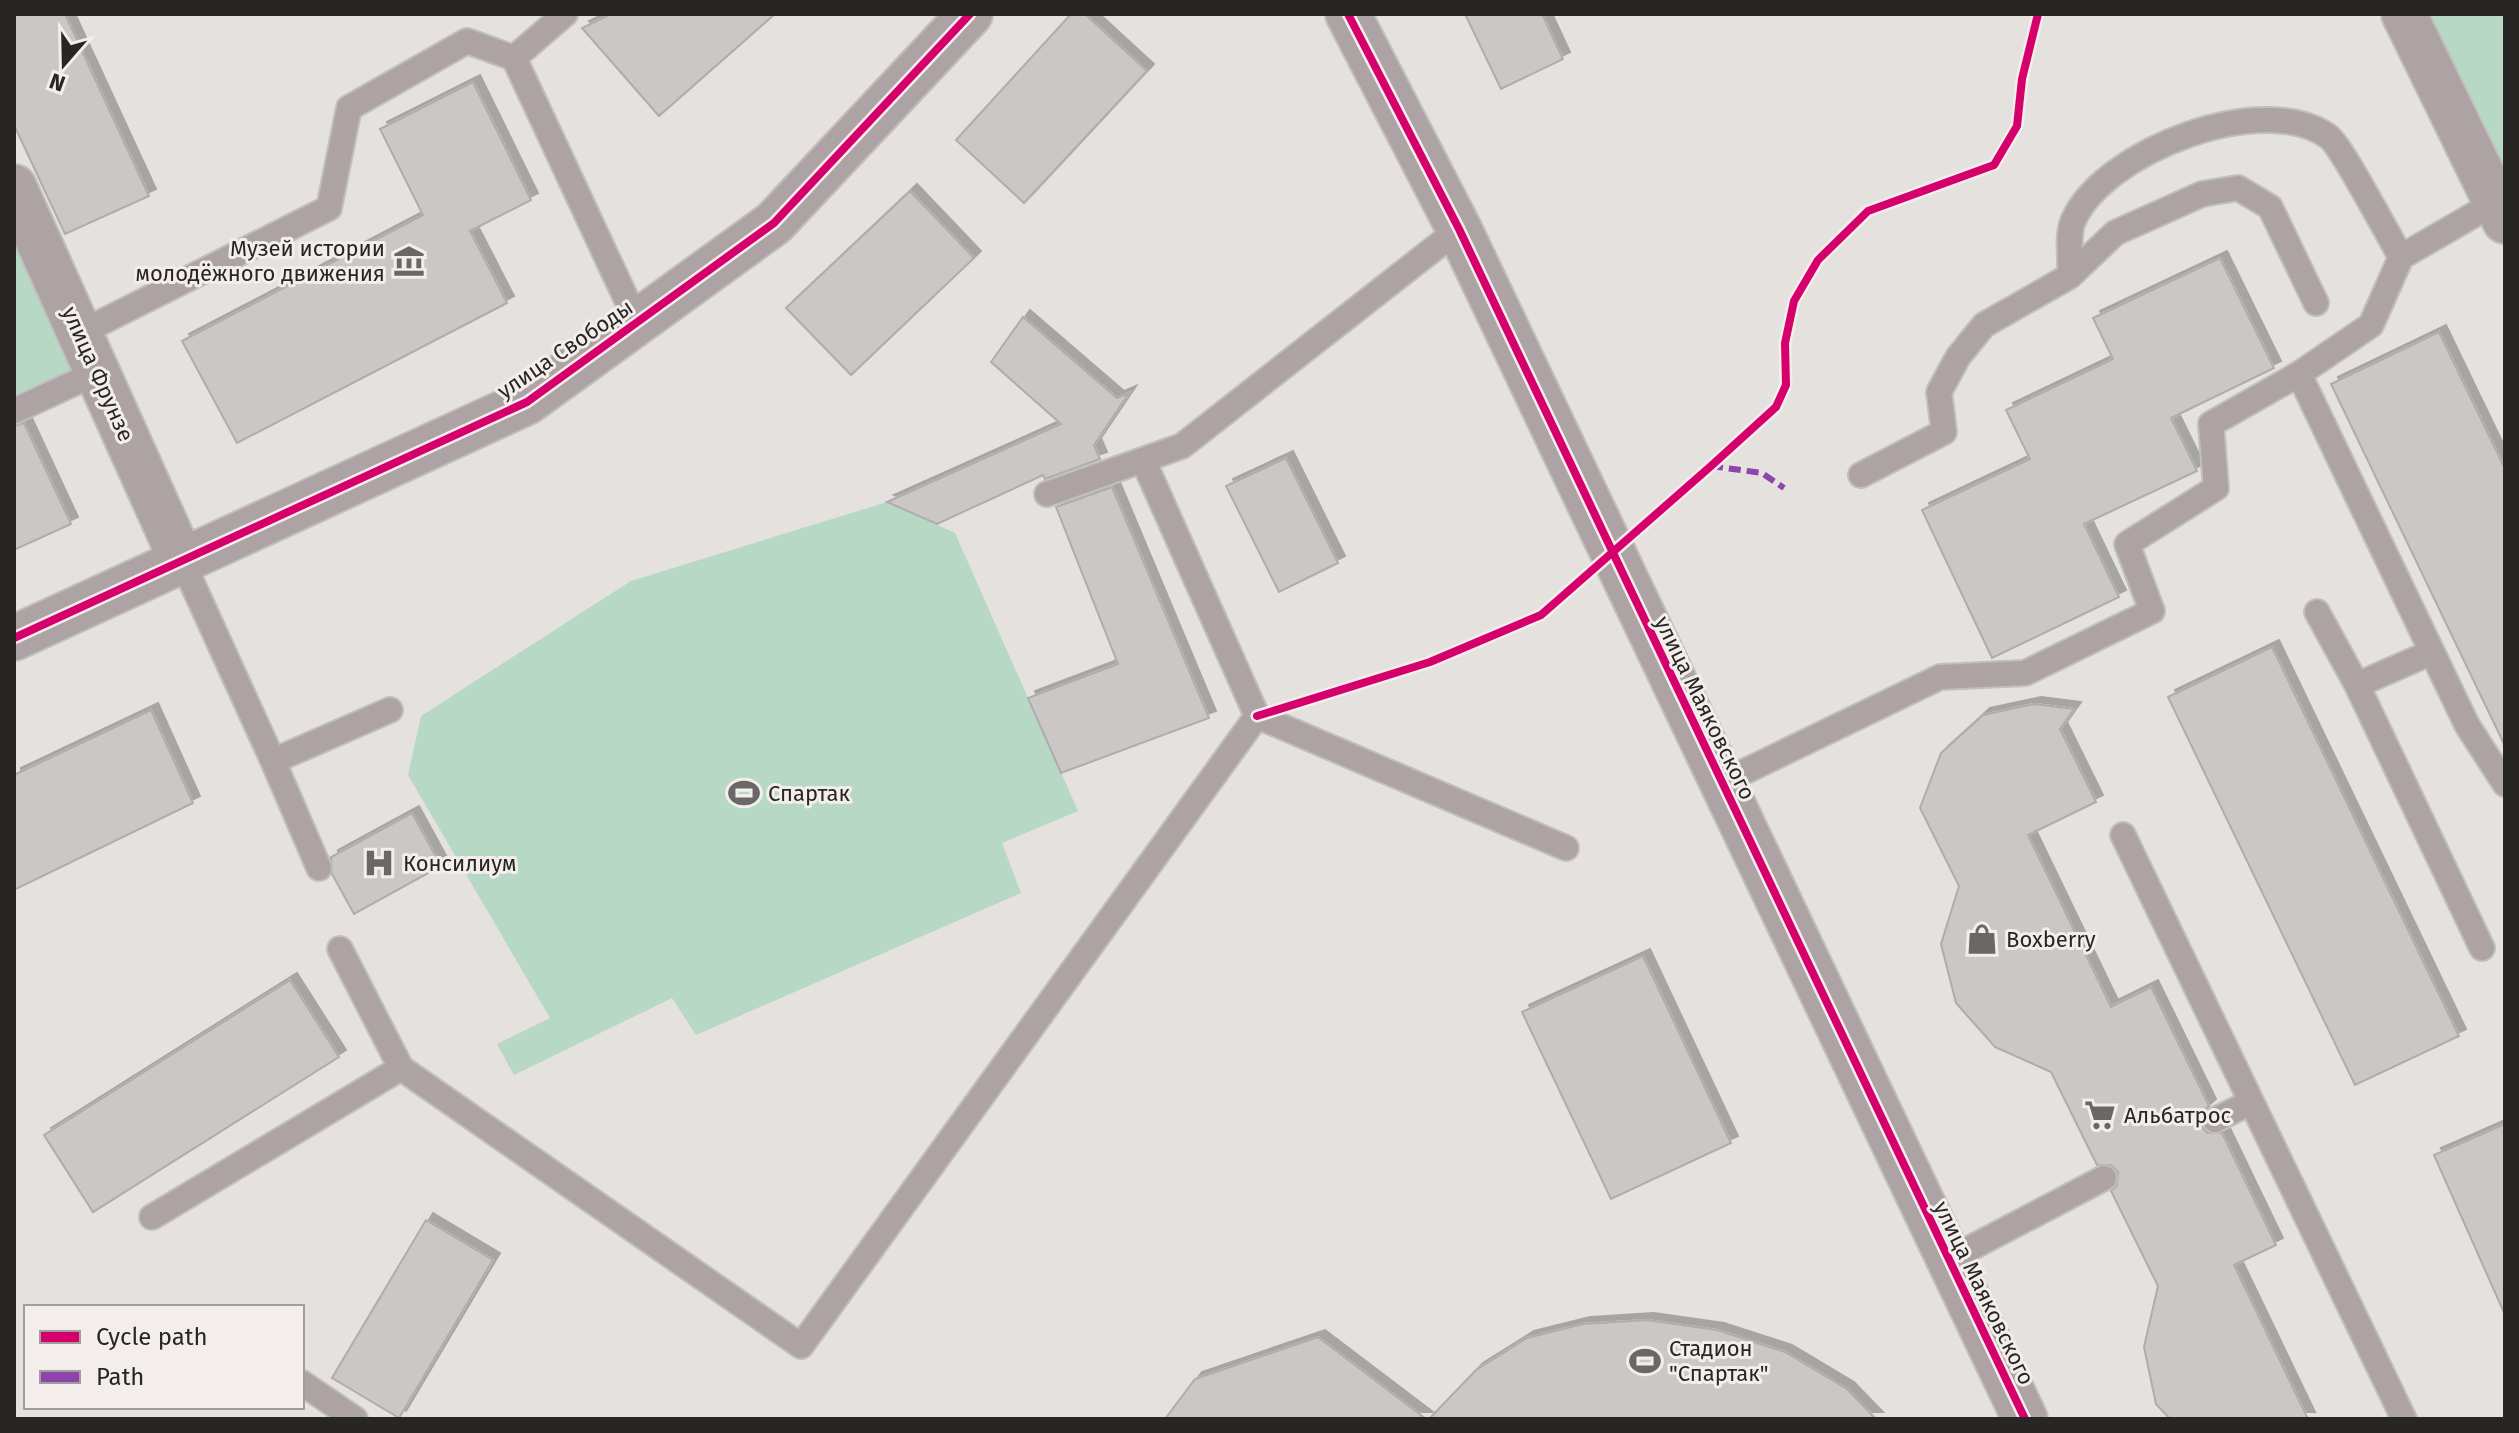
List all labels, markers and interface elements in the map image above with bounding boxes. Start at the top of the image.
north arrow [24,24,104,104]
text: N [46,67,69,98]
place label: Музей истории молодёжного движения [135,235,385,287]
museum icon: Музей истории молодёжного движения [392,244,426,278]
street label: улица Свободы [492,294,638,404]
street label: улица Фрунзе [56,302,140,446]
street label: улица Маяковского [1649,612,1761,804]
sports icon: Спартак [727,776,761,810]
place label: Спартак [768,780,850,807]
hospital icon: Консилиум [362,846,396,880]
place label: Консилиум [403,850,517,877]
shop icon: Boxberry [1965,922,1999,956]
place label: Boxberry [2006,926,2096,953]
supermarket icon: Альбатрос [2083,1098,2117,1132]
place label: Альбатрос [2124,1102,2231,1129]
street label: улица Маяковского [1928,1197,2040,1389]
legend [24,1305,304,1409]
text: Cycle path [96,1323,208,1351]
place label: Стадион "Спартак" [1669,1335,1768,1387]
sports icon: Стадион "Спартак" [1628,1344,1662,1378]
text: Path [96,1363,144,1391]

